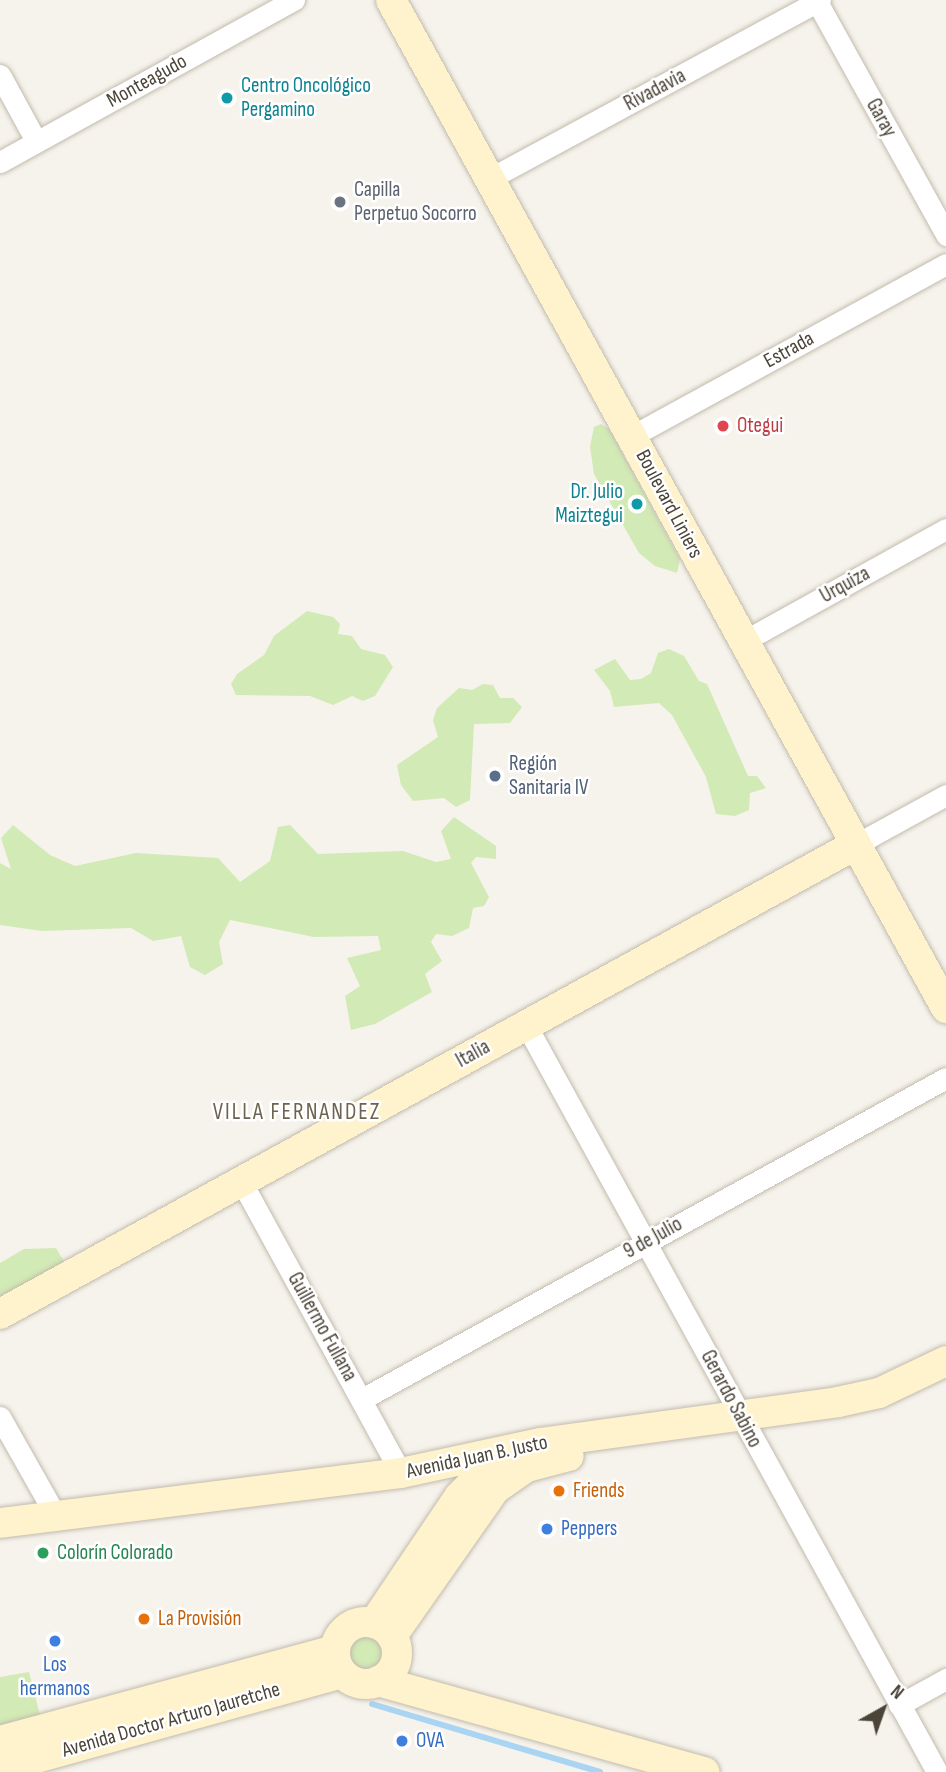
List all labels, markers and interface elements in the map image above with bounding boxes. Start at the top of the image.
street label: Monteagudo [103,49,191,113]
street label: Rivadavia [620,63,690,117]
place label: Centro Oncológico Pergamino [241,73,371,123]
marker: Centro Oncológico Pergamino [219,90,235,106]
street label: Garay [860,94,902,142]
place label: Capilla Perpetuo Socorro [354,177,477,227]
marker: Capilla Perpetuo Socorro [332,194,348,210]
street label: Estrada [760,326,818,374]
place label: Otegui [737,413,783,439]
marker: Otegui [715,418,731,434]
street label: Boulevard Liniers [630,446,708,562]
place label: Dr. Julio Maiztegui [555,479,623,529]
marker: Dr. Julio Maiztegui [629,496,645,512]
street label: Urquiza [816,561,874,609]
place label: Región Sanitaria IV [509,751,588,801]
marker: Región Sanitaria IV [487,768,503,784]
street label: Italia [452,1035,494,1073]
district label: VILLA FERNANDEZ [215,1098,379,1126]
street label: 9 de Julio [619,1212,687,1264]
street label: Guillermo Fullana [282,1268,362,1386]
street label: Gerardo Sabino [695,1346,767,1452]
street label: Avenida Juan B. Justo [404,1430,550,1484]
place label: Friends [573,1478,625,1504]
marker: Friends [551,1483,567,1499]
place label: Peppers [561,1516,617,1542]
marker: Peppers [539,1521,555,1537]
place label: Colorín Colorado [57,1540,173,1566]
marker: Colorín Colorado [35,1545,51,1561]
place label: La Provisión [158,1606,241,1632]
marker: La Provisión [136,1611,152,1627]
marker: Los hermanos [47,1633,63,1649]
place label: Los hermanos [20,1652,90,1702]
north arrow [848,1674,918,1744]
street label: Avenida Doctor Arturo Jauretche [59,1677,283,1763]
text: N [886,1680,908,1705]
place label: OVA [416,1728,444,1754]
marker: OVA [394,1733,410,1749]

